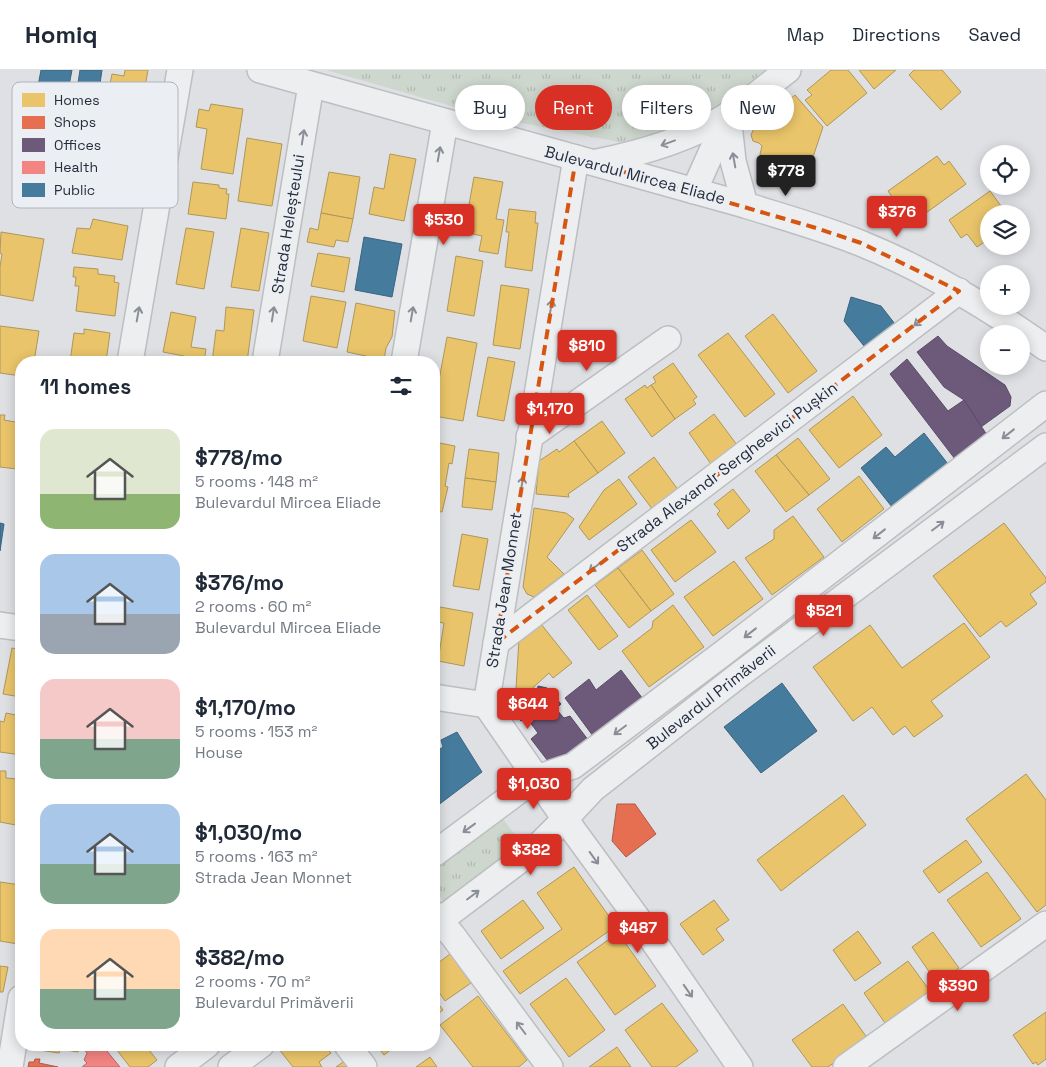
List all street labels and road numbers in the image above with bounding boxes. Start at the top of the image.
street label: Bulevardul Mircea Eliade [542,141,728,209]
street label: Strada Heleșteului [267,153,309,295]
street label: Strada Alexandr Sergheevici Pușkin [612,377,842,557]
street label: Strada Jean Monnet [481,511,527,669]
street label: Bulevardul Primăverii [642,640,780,754]

